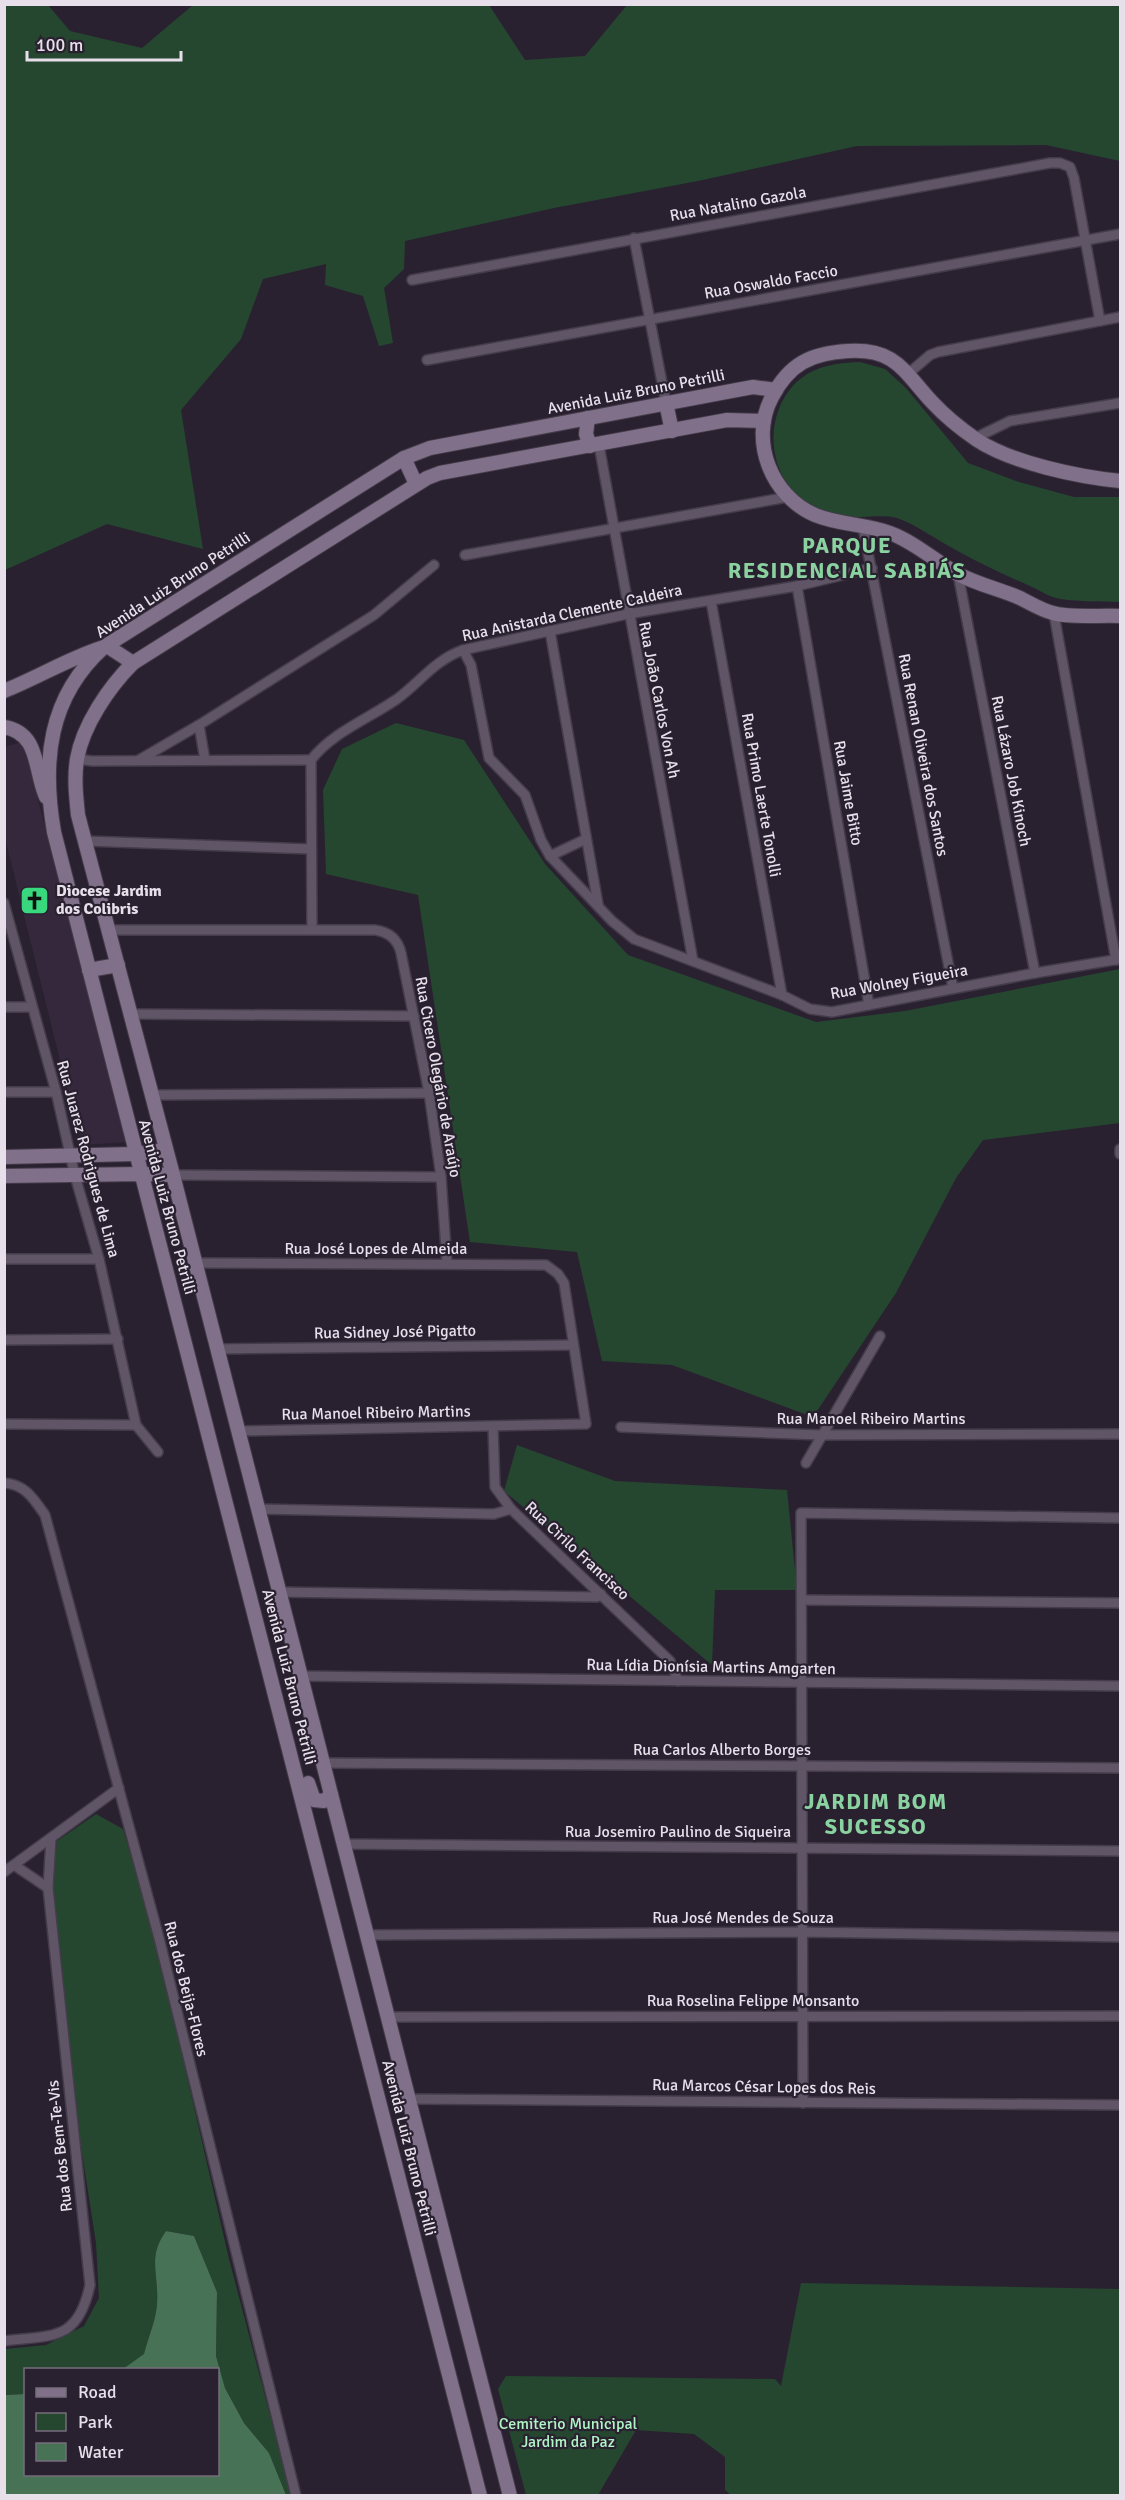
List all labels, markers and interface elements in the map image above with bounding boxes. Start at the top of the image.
scale bar [27,24,182,62]
text: 100 m [36,34,83,56]
street label: Rua Natalino Gazola [668,182,808,226]
street label: Rua Oswaldo Faccio [703,260,839,304]
street label: Avenida Luiz Bruno Petrilli [546,365,726,419]
street label: Avenida Luiz Bruno Petrilli [92,528,254,642]
district label: PARQUE RESIDENCIAL SABIÁS [728,532,966,584]
street label: Rua Anistarda Clemente Caldeira [460,580,684,646]
street label: Rua João Carlos Von Ah [634,620,684,780]
street label: Rua Renan Oliveira dos Santos [894,652,952,858]
street label: Rua Lázaro Job Kinoch [987,694,1035,848]
street label: Rua Primo Laerte Tonolli [737,711,785,879]
street label: Rua Jaime Bitto [829,739,867,847]
place label: Diocese Jardim dos Colibris [56,881,162,919]
church icon: Diocese Jardim dos Colibris [19,884,51,916]
street label: Rua Wolney Figueira [829,960,969,1004]
street label: Rua Cicero Olegário de Araújo [410,975,466,1179]
street label: Rua Juarez Rodrigues de Lima [52,1058,124,1260]
street label: Avenida Luiz Bruno Petrilli [134,1117,200,1297]
street label: Rua José Lopes de Almeida [285,1239,467,1259]
street label: Rua Sidney José Pigatto [314,1321,476,1343]
street label: Rua Manoel Ribeiro Martins [281,1401,471,1425]
street label: Rua Manoel Ribeiro Martins [776,1409,966,1429]
street label: Rua Cirilo Francisco [520,1497,634,1605]
street label: Avenida Luiz Bruno Petrilli [257,1587,321,1767]
street label: Rua Lídia Dionísia Martins Amgarten [586,1655,836,1679]
street label: Rua Carlos Alberto Borges [633,1740,811,1760]
district label: JARDIM BOM SUCESSO [804,1788,948,1840]
street label: Rua Josemiro Paulino de Siqueira [565,1822,791,1842]
street label: Rua José Mendes de Souza [652,1908,834,1928]
street label: Rua dos Beija-Flores [159,1919,213,2059]
street label: Rua Roselina Felippe Monsanto [647,1991,859,2011]
street label: Avenida Luiz Bruno Petrilli [377,2058,441,2238]
street label: Rua Marcos César Lopes dos Reis [652,2075,876,2099]
street label: Rua dos Bem-Te-Vis [43,2079,77,2213]
legend [24,2368,219,2476]
text: Road [78,2381,117,2403]
text: Park [78,2411,113,2433]
park label: Cemiterio Municipal Jardim da Paz [499,2414,638,2452]
text: Water [78,2441,124,2463]

